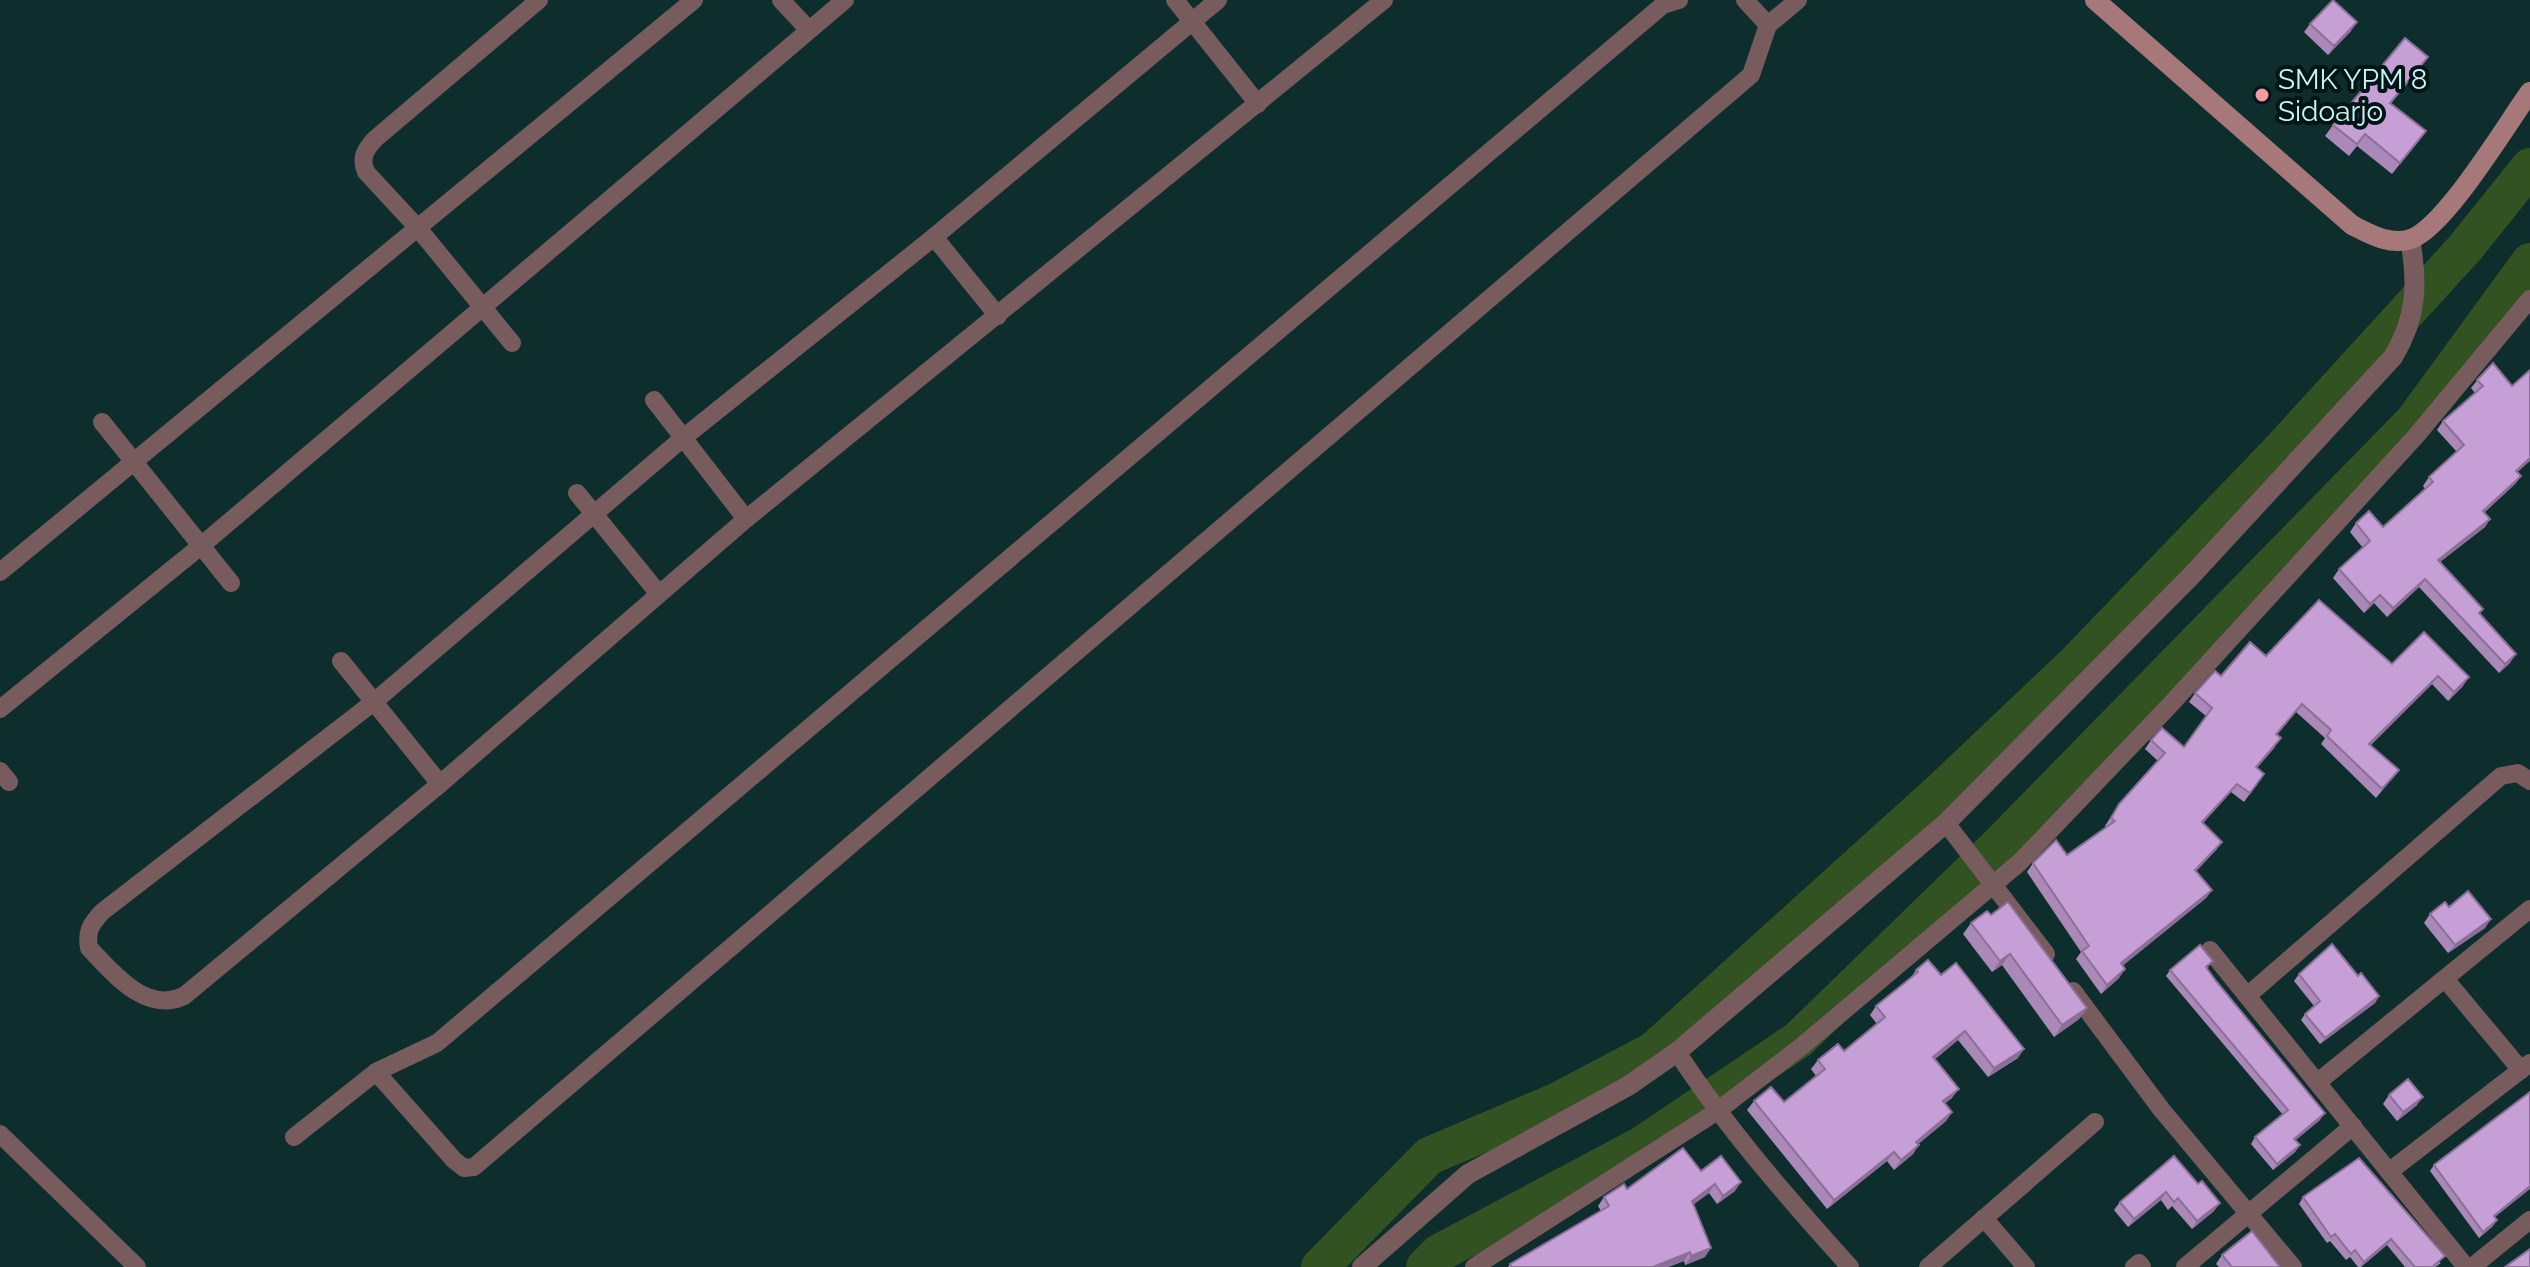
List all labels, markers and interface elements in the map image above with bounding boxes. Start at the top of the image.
place label: SMK YPM 8 Sidoarjo [2278,63,2427,128]
marker: SMK YPM 8 Sidoarjo [2253,86,2271,104]

